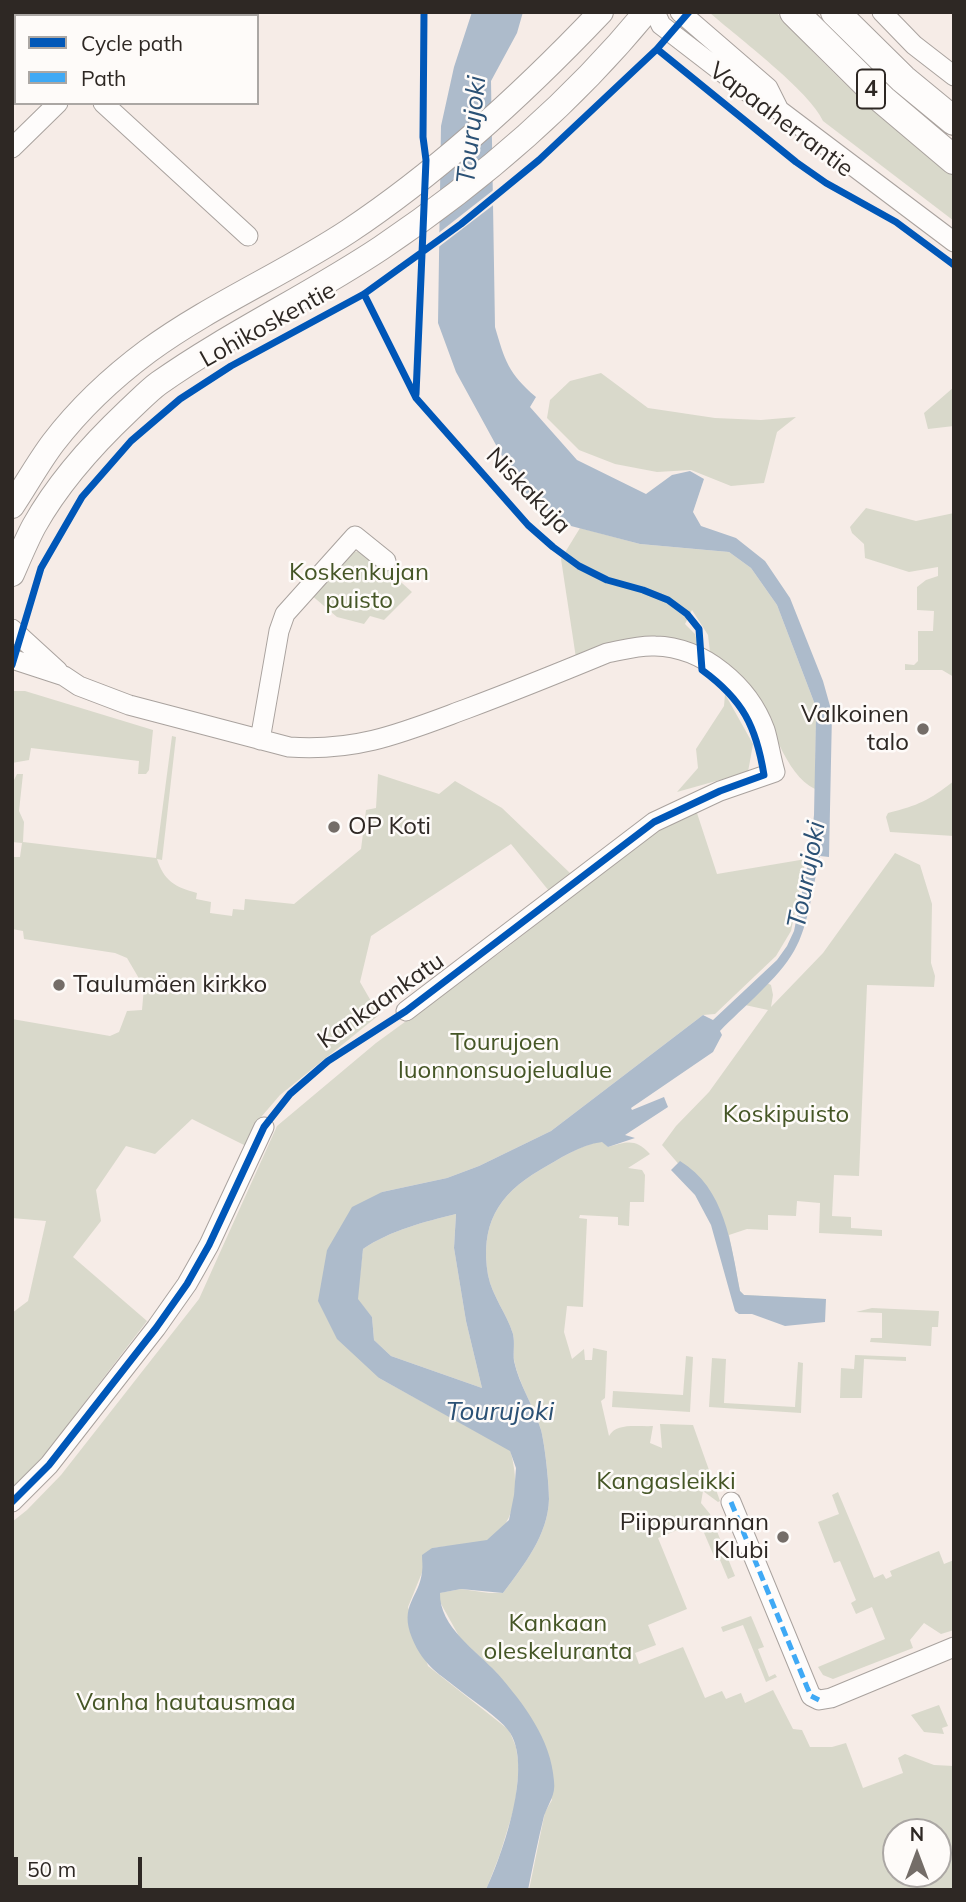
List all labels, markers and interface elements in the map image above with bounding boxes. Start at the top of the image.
legend [14,14,259,105]
text: Cycle path [81,30,183,56]
street label: Vapaaherrantie [703,56,859,184]
text: Path [81,65,126,91]
road number: 4 [857,69,885,108]
water label: Tourujoki [451,74,493,186]
street label: Lohikoskentie [195,276,341,374]
street label: Niskakuja [480,442,576,540]
park label: Koskenkujan puisto [289,559,429,615]
place label: Valkoinen talo [801,701,909,757]
marker: Valkoinen talo [915,721,931,737]
place label: OP Koti [348,813,431,841]
marker: OP Koti [326,819,342,835]
water label: Tourujoki [781,819,833,931]
street label: Kankaankatu [312,947,450,1055]
place label: Taulumäen kirkko [73,971,267,999]
marker: Taulumäen kirkko [51,977,67,993]
park label: Tourujoen luonnonsuojelualue [398,1029,612,1085]
park label: Koskipuisto [723,1101,849,1129]
water label: Tourujoki [446,1396,554,1428]
park label: Kangasleikki [596,1468,736,1496]
place label: Piippurannan Klubi [620,1509,769,1565]
marker: Piippurannan Klubi [775,1529,791,1545]
park label: Kankaan oleskeluranta [484,1610,632,1666]
park label: Vanha hautausmaa [76,1689,296,1717]
north arrow [882,1818,952,1888]
text: N [910,1822,924,1846]
scale bar [18,1842,145,1886]
text: 50 m [27,1856,76,1882]

